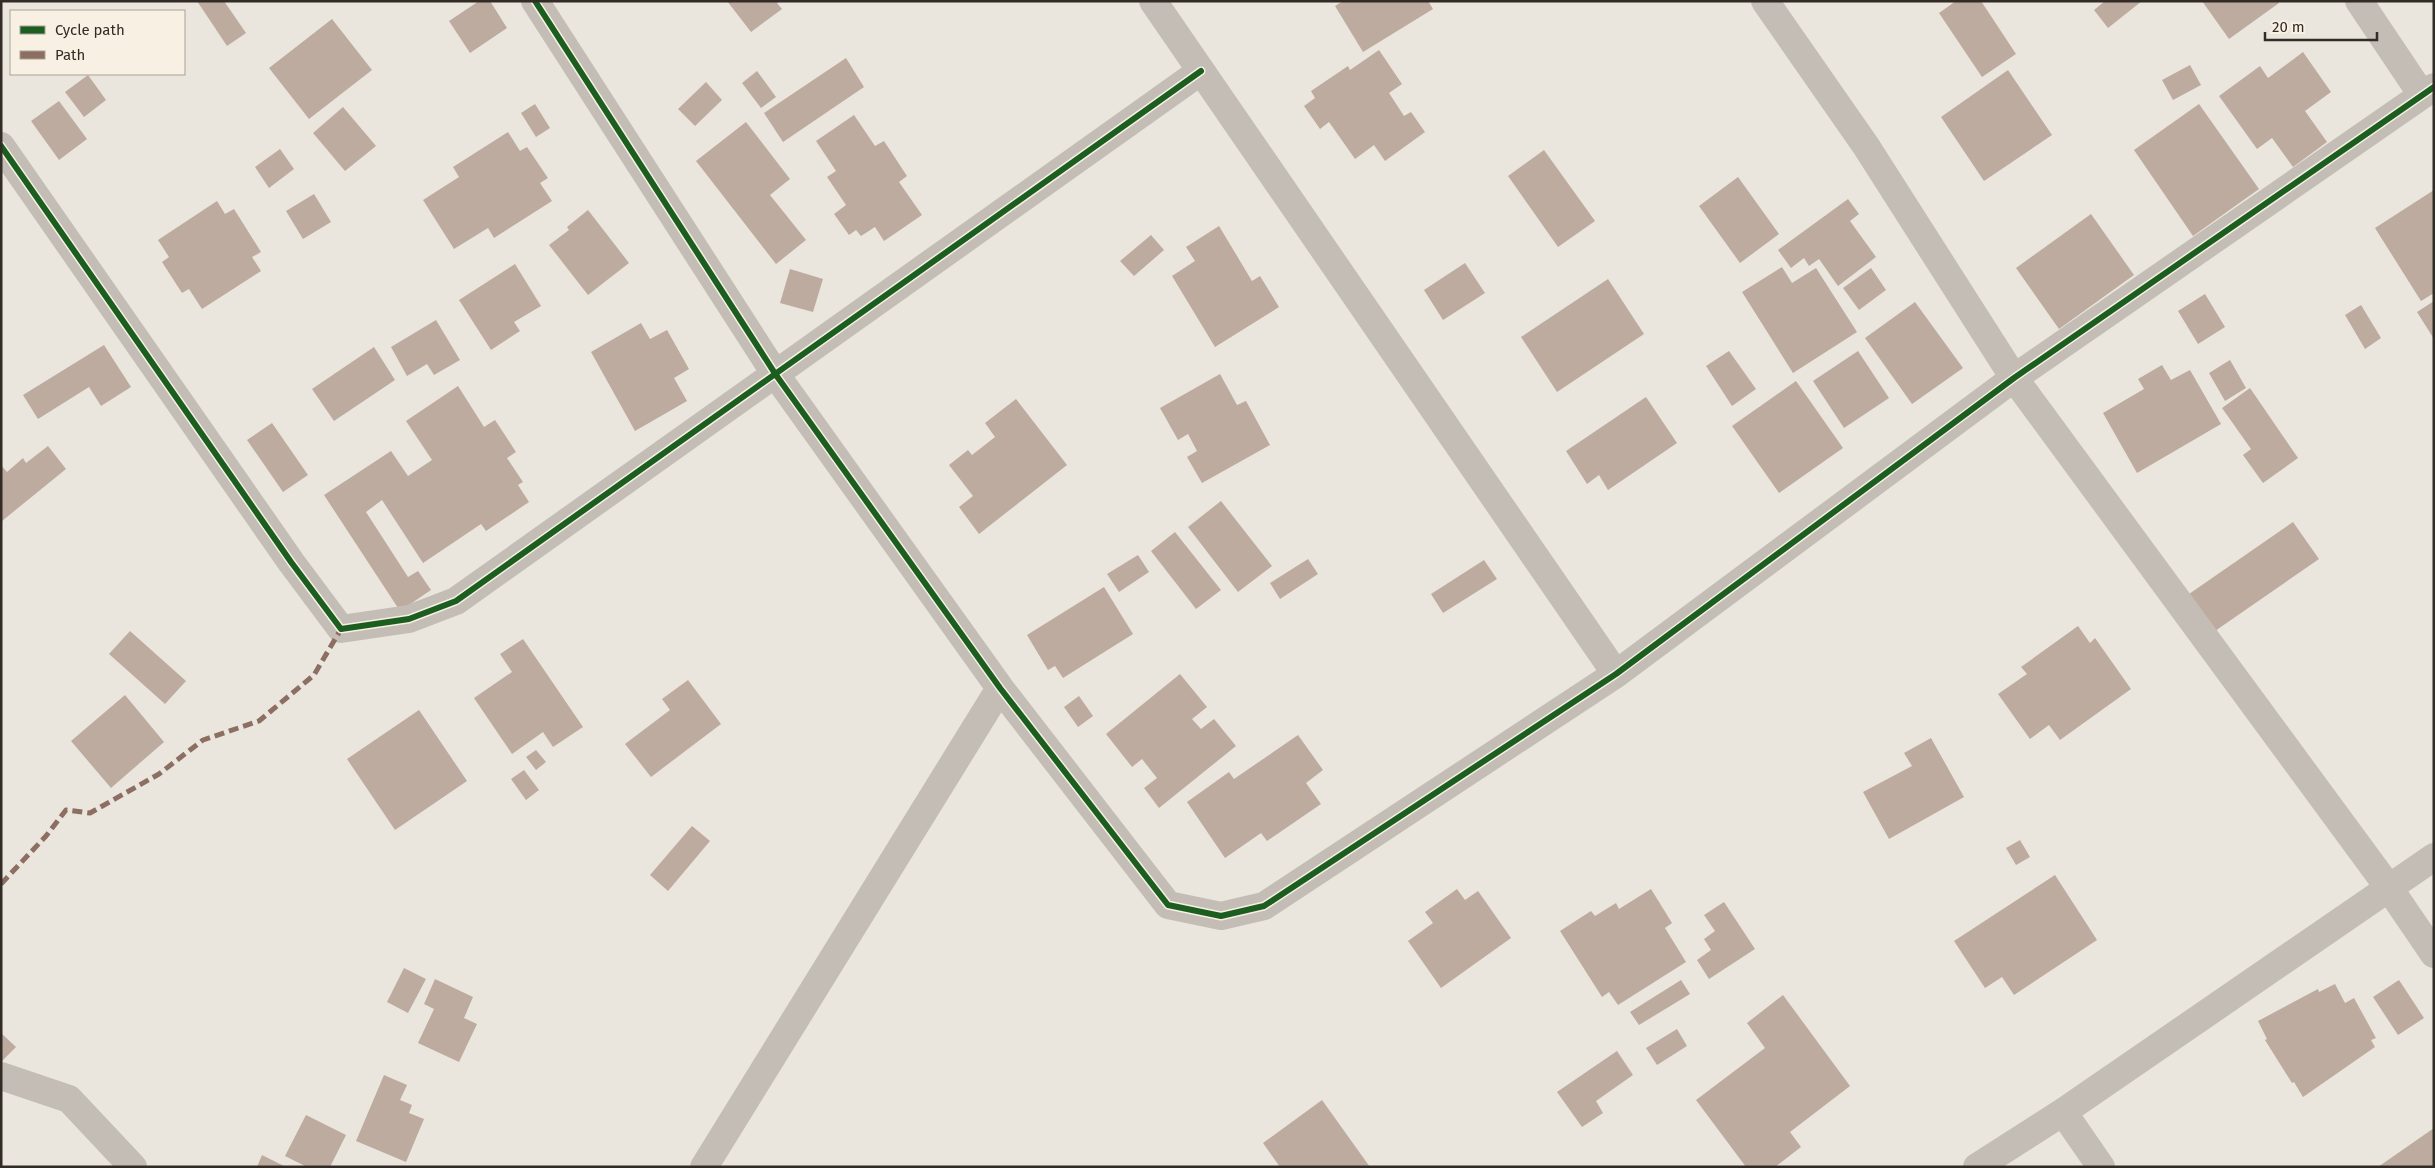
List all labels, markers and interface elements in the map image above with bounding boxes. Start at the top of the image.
legend [10,10,185,75]
scale bar [2265,10,2378,42]
text: 20 m [2272,18,2305,36]
text: Cycle path [55,21,125,39]
text: Path [55,46,85,64]

